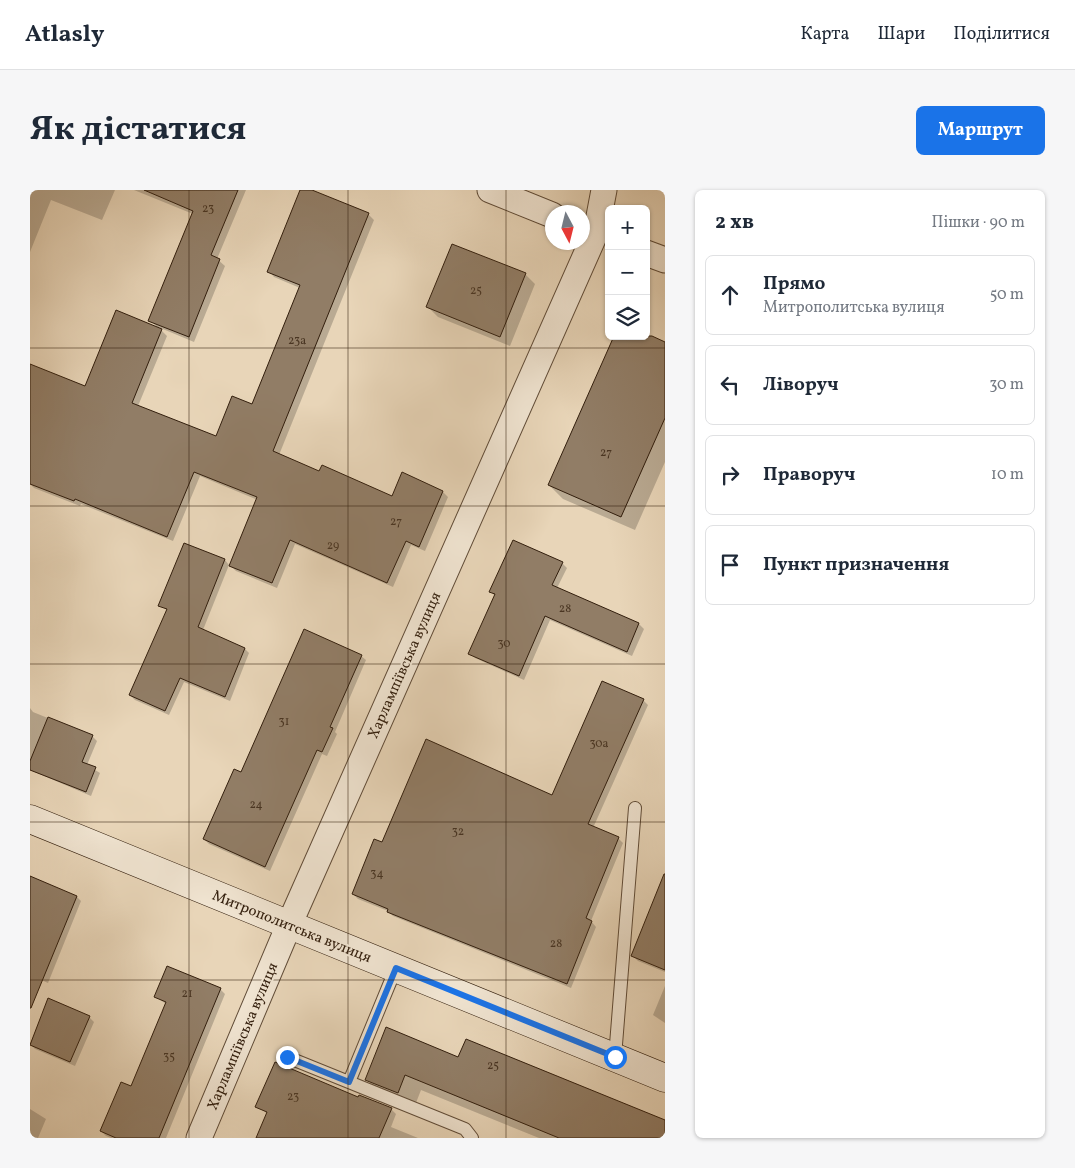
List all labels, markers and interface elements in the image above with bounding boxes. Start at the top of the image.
text: Atlasly [25,18,104,52]
text: Карта [801,22,849,47]
text: Шари [877,22,925,47]
text: Поділитися [953,22,1050,47]
text: Як дістатися [30,106,246,154]
button: Маршрут [916,106,1045,155]
house number: 23 [202,201,214,217]
north arrow [545,205,590,250]
map controls [605,205,650,340]
button: + [605,205,650,250]
text: 2 хв [715,208,754,237]
text: Пішки · 90 m [932,212,1025,234]
button: − [605,250,650,295]
text: Прямо [763,271,825,297]
icon: ahead [716,281,744,309]
house number: 25 [470,283,482,299]
text: 50 m [990,284,1024,306]
button: layers [605,295,650,340]
text: Митрополитська вулиця [763,297,945,319]
house number: 23а [288,333,306,349]
icon: left [716,371,744,399]
text: Ліворуч [763,372,838,398]
text: 30 m [989,374,1024,396]
house number: 27 [600,445,612,461]
icon: right [716,461,744,489]
text: Праворуч [763,462,855,488]
text: 10 m [991,464,1024,486]
house number: 27 [390,514,402,530]
house number: 29 [327,538,339,554]
icon: arrive [716,551,744,579]
text: Пункт призначення [763,552,949,578]
street label: Харлампіївська вулиця [364,589,447,742]
house number: 28 [559,601,571,617]
house number: 30 [497,636,511,652]
house number: 31 [279,714,289,730]
house number: 30а [589,736,609,752]
house number: 24 [249,797,263,813]
house number: 32 [452,824,464,840]
house number: 34 [370,866,384,882]
street label: Митрополитська вулиця [209,886,374,969]
house number: 28 [550,936,562,952]
street label: Харлампіївська вулиця [203,959,284,1114]
house number: 21 [181,986,193,1002]
route end [276,1046,299,1069]
route start [604,1046,627,1069]
house number: 35 [163,1049,175,1065]
house number: 25 [487,1058,499,1074]
house number: 23 [287,1089,299,1105]

